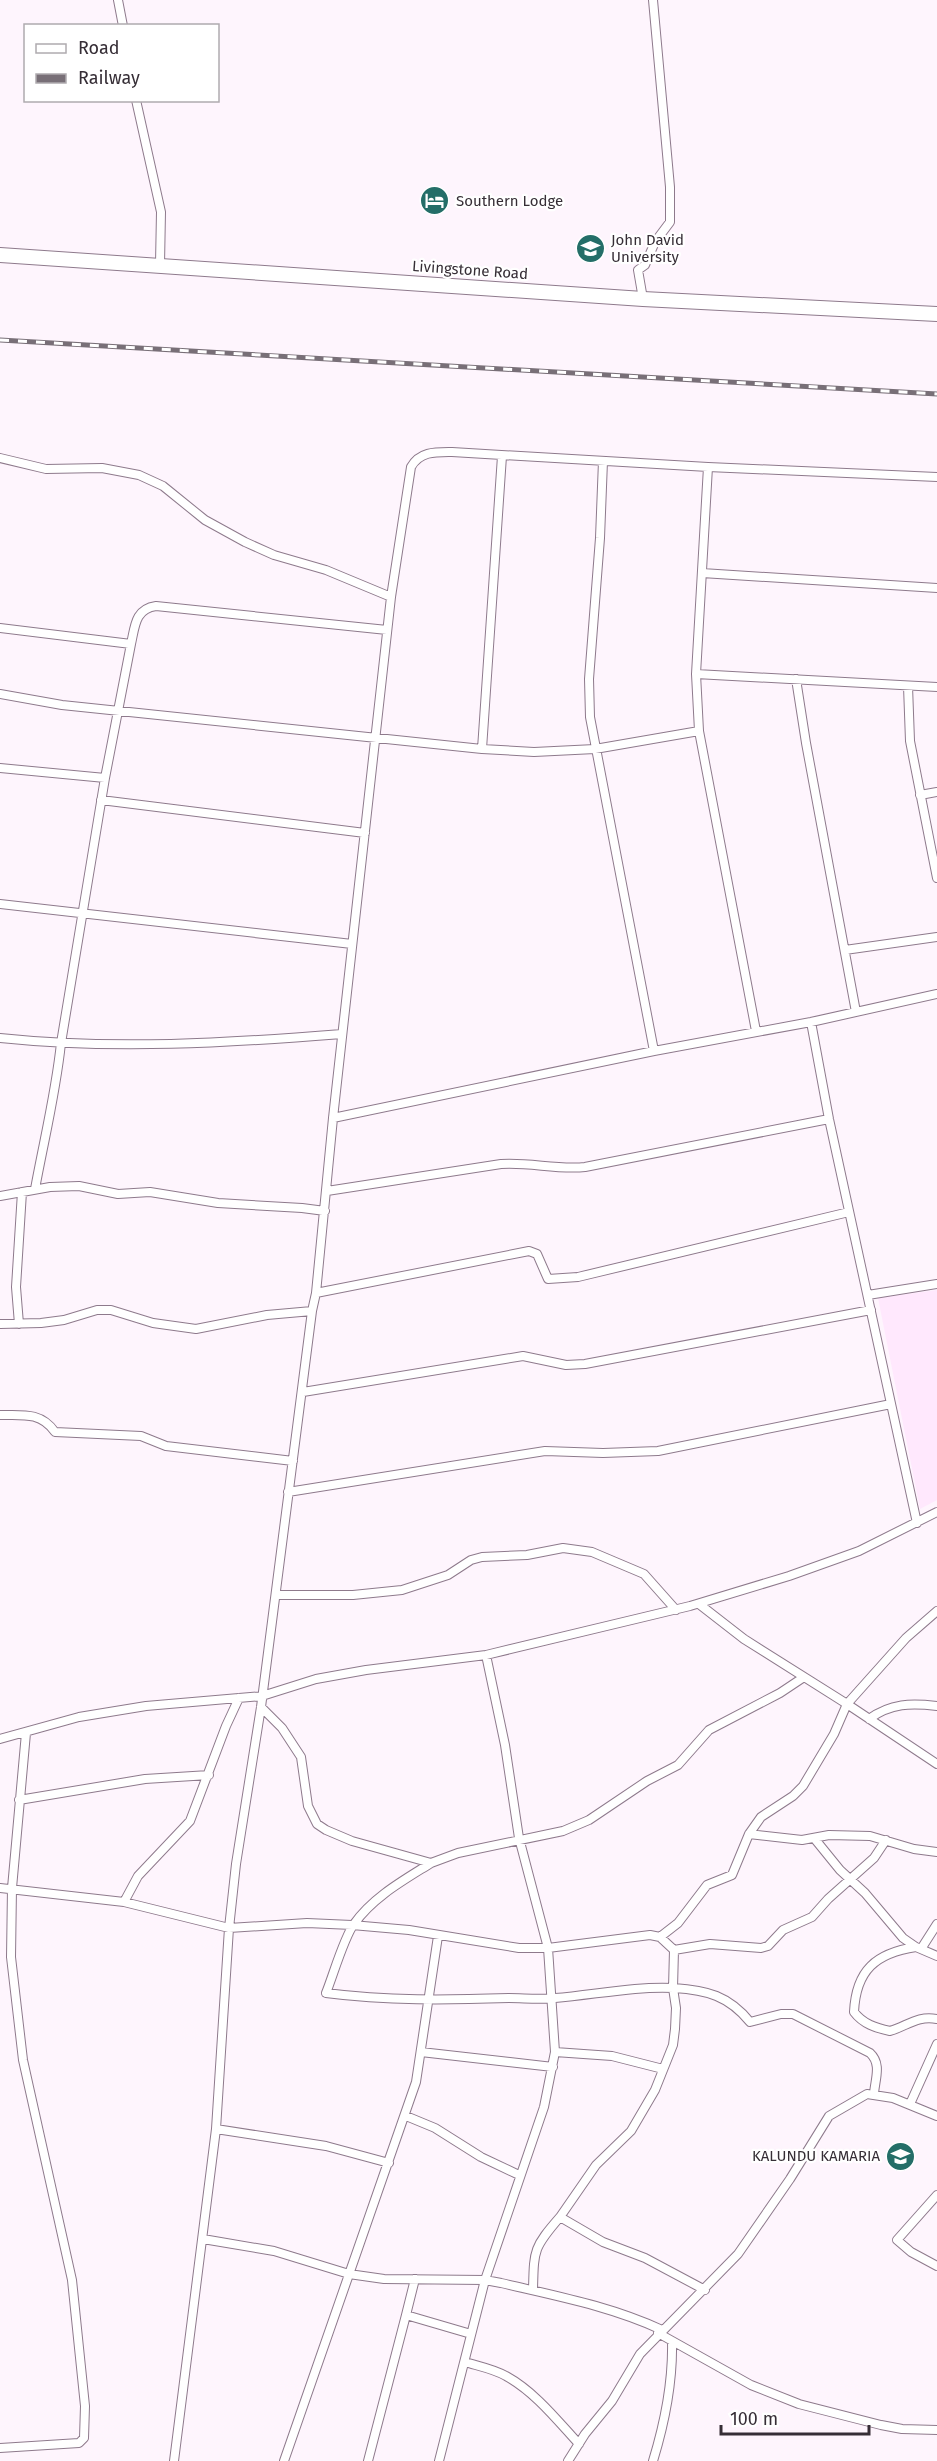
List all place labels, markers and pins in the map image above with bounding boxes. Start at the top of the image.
hotel icon: Southern Lodge [419,185,451,217]
place label: Southern Lodge [456,192,563,210]
place label: John David University [611,231,684,266]
school or university icon: John David University [574,233,606,265]
school or university icon: KALUNDU KAMARIA [885,2140,917,2172]
place label: KALUNDU KAMARIA [752,2147,880,2165]

